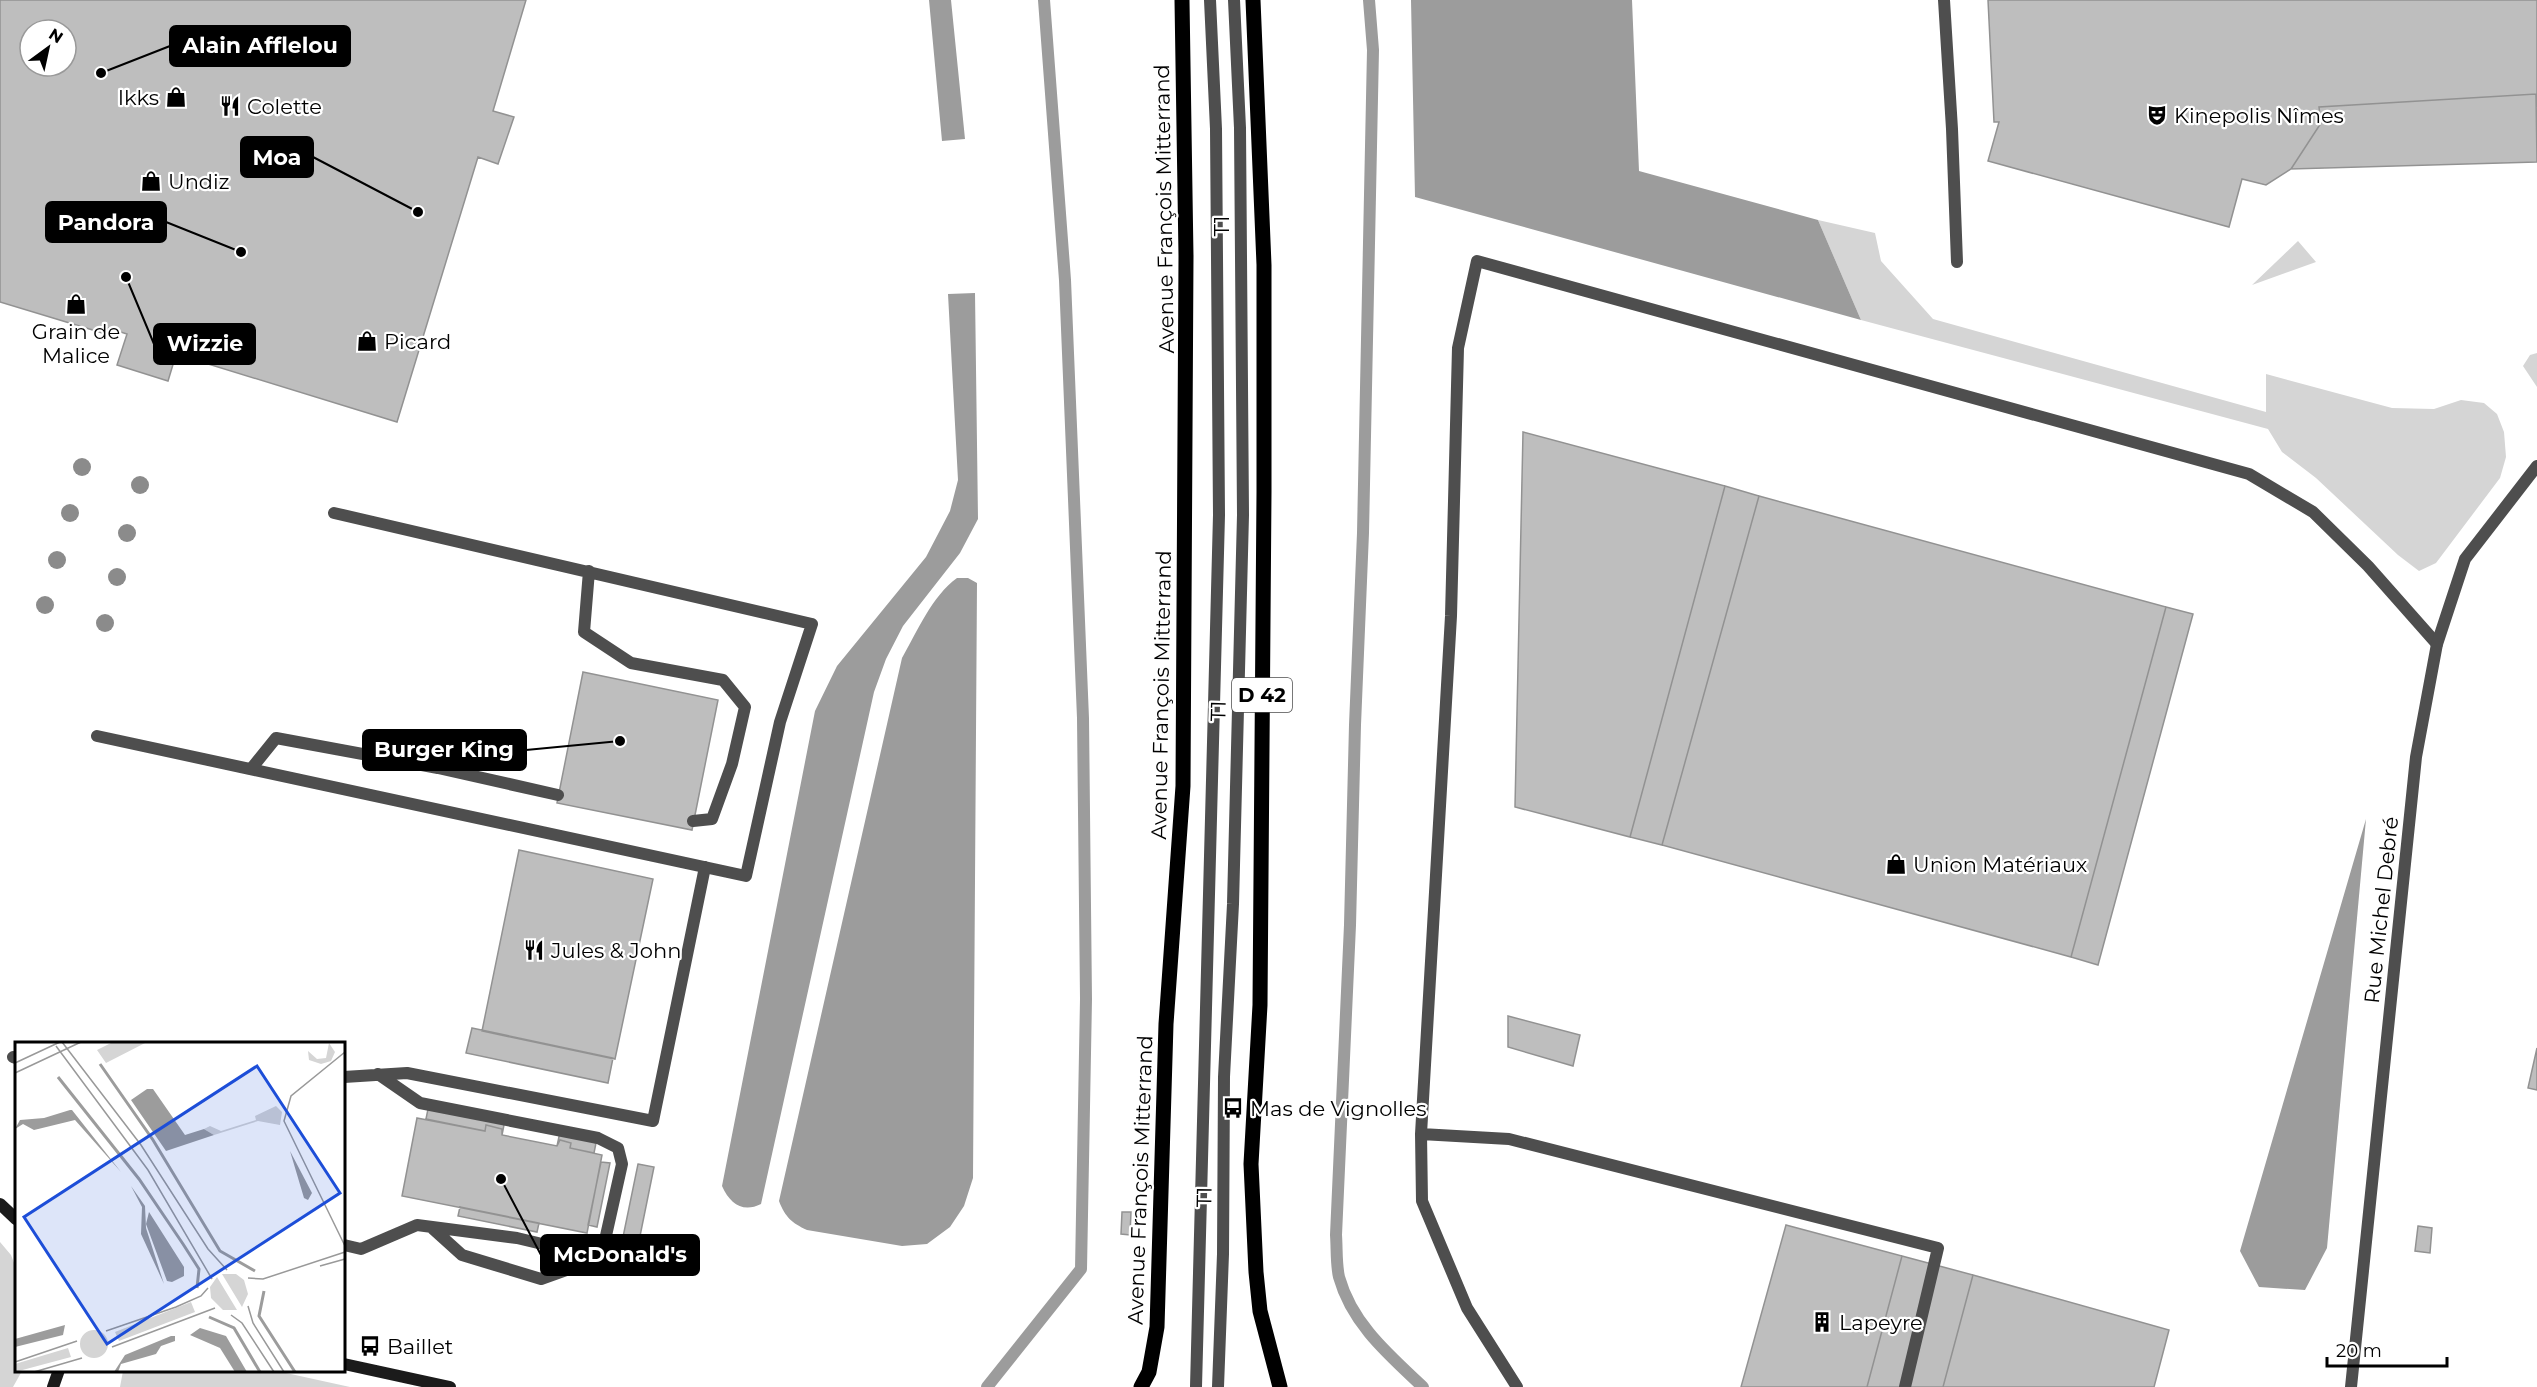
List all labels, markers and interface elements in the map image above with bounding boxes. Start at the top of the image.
north arrow [18,18,78,78]
text: N [45,24,66,47]
callout: Alain Afflelou [170,26,350,66]
text: Alain Afflelou [181,32,338,59]
street label: Avenue François Mitterrand [1149,64,1179,354]
place label: Ikks [118,85,159,110]
shop icon: Ikks [164,85,188,109]
restaurant icon: Colette [218,94,242,118]
place label: Colette [247,94,322,119]
theatre icon: Kinepolis Nîmes [2145,103,2169,127]
place label: Kinepolis Nîmes [2174,103,2344,128]
callout: Moa [241,137,313,177]
text: Moa [253,144,301,171]
shop icon: Undiz [139,169,163,193]
place label: Undiz [168,169,229,194]
callout: Pandora [46,202,166,242]
text: Pandora [58,209,154,236]
street label: T1 [1209,216,1234,236]
shop icon: Grain de Malice [64,292,88,316]
place label: Grain de Malice [32,319,120,368]
callout: Wizzie [154,324,255,364]
shop icon: Picard [355,329,379,353]
place label: Picard [384,329,451,354]
text: Wizzie [167,330,243,357]
street label: Avenue François Mitterrand [1146,550,1176,840]
road number: D 42 [1232,678,1292,712]
street label: T1 [1205,700,1231,722]
callout: Burger King [363,730,526,770]
text: Burger King [374,736,514,763]
street label: Rue Michel Debré [2359,815,2403,1005]
shop icon: Union Matériaux [1884,852,1908,876]
place label: Union Matériaux [1913,852,2087,877]
restaurant icon: Jules & John [522,938,546,962]
place label: Jules & John [550,938,681,963]
street label: Avenue François Mitterrand [1122,1035,1158,1325]
inset map [15,1042,345,1372]
bus stop icon: Mas de Vignolles [1221,1096,1245,1120]
place label: Mas de Vignolles [1250,1096,1427,1121]
street label: T1 [1191,1187,1217,1207]
callout: McDonald's [541,1235,699,1275]
text: McDonald's [553,1241,687,1268]
building icon: Lapeyre [1810,1310,1834,1334]
place label: Lapeyre [1839,1310,1923,1335]
scale bar [2327,1330,2447,1368]
bus stop icon: Baillet [358,1334,382,1358]
place label: Baillet [387,1334,453,1359]
text: 20 m [2336,1340,2382,1362]

